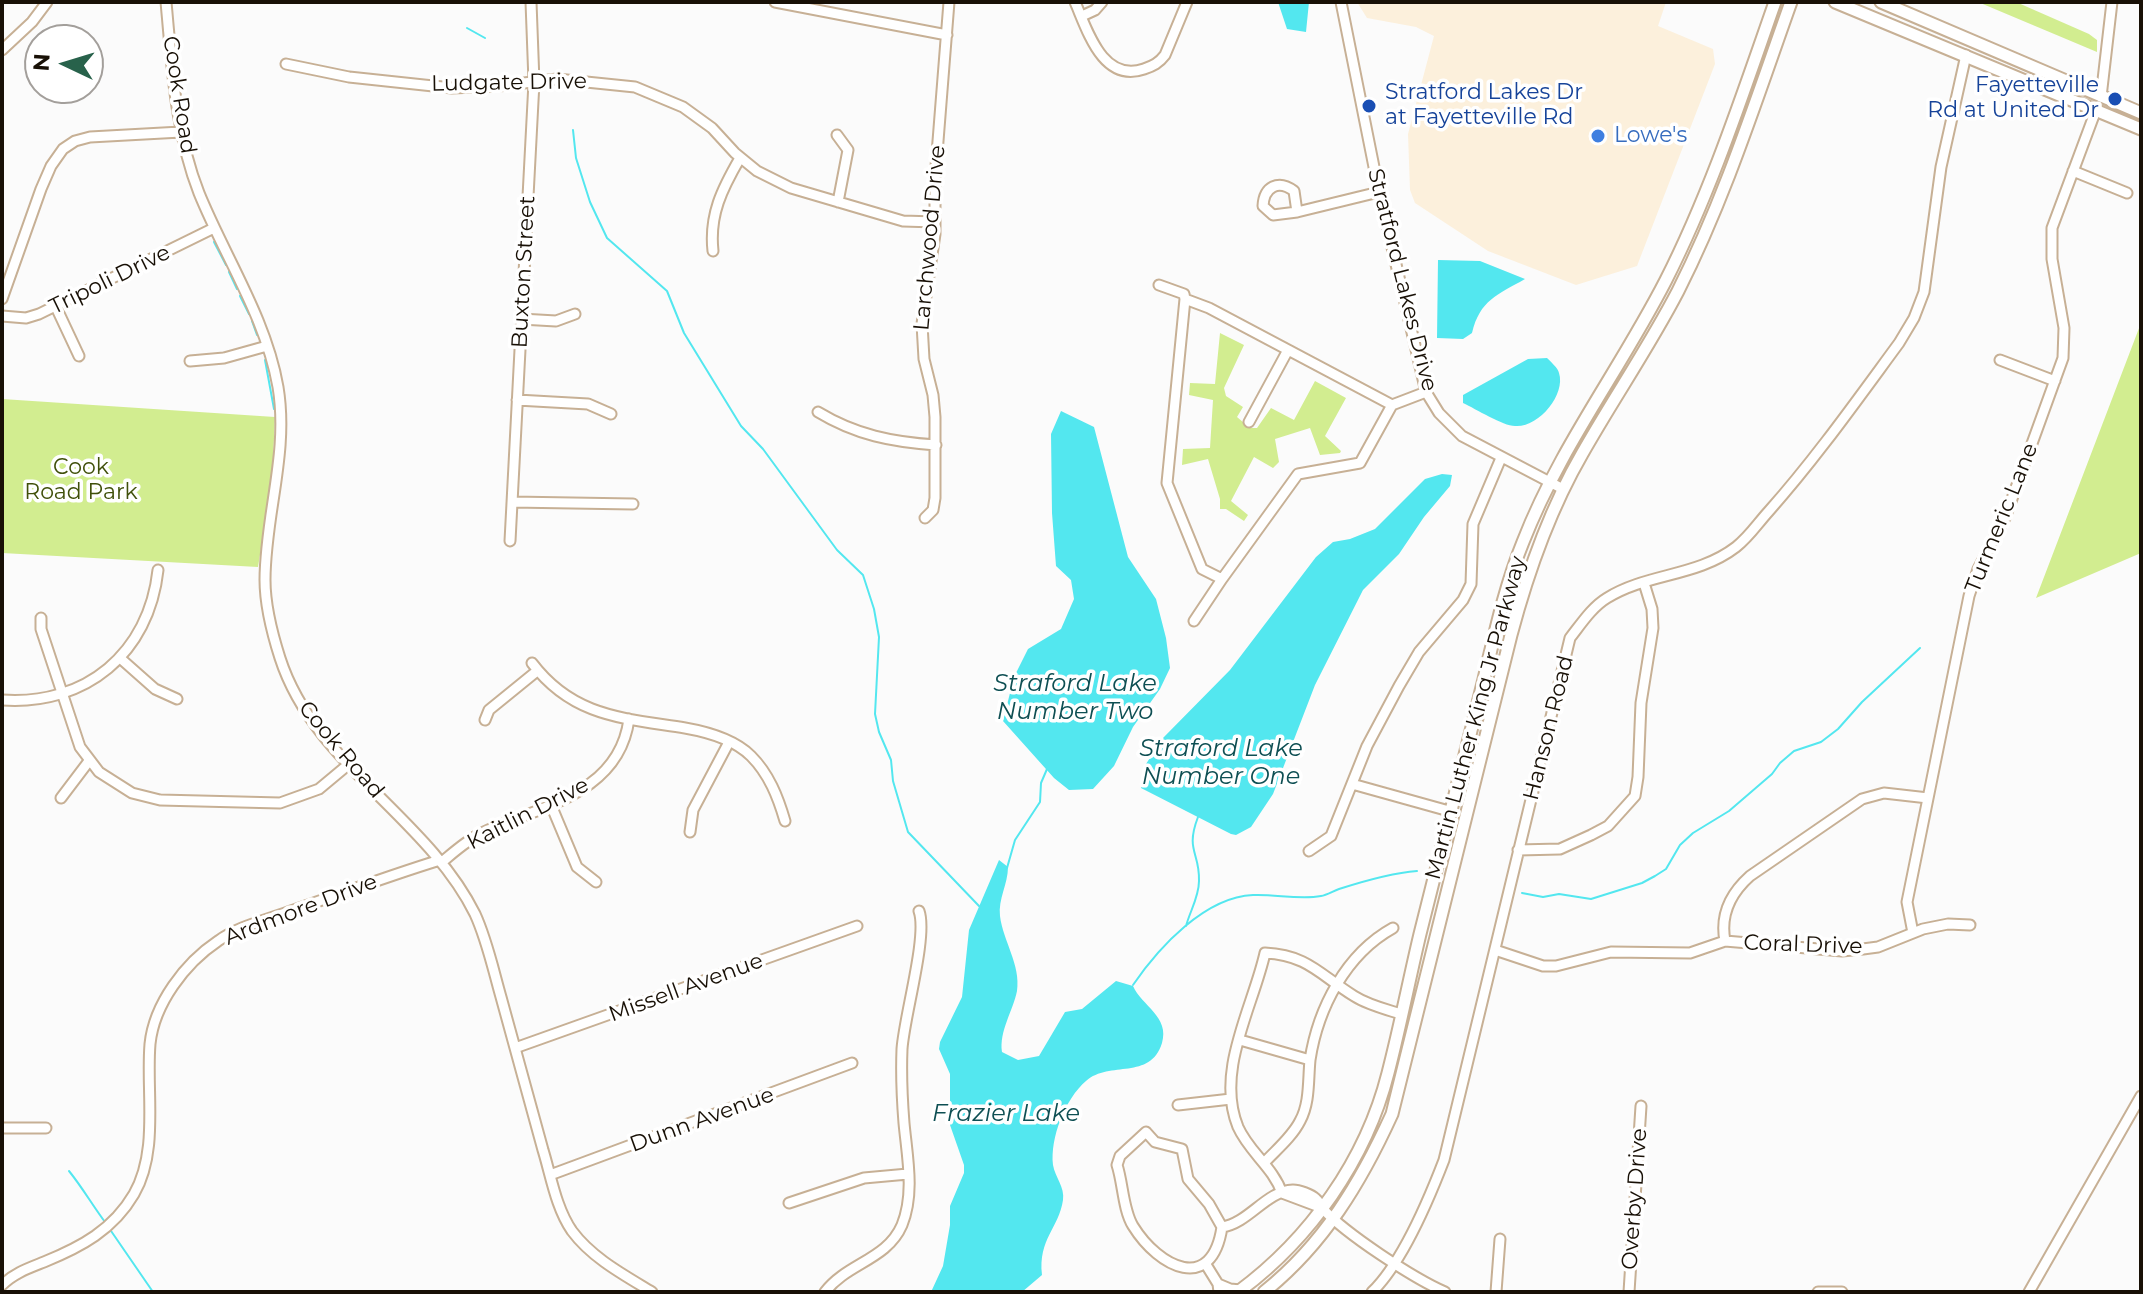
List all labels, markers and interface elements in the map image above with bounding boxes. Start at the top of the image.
north arrow [24,24,104,104]
street label: Cook Road [157,34,201,156]
text: N [27,53,56,72]
street label: Ludgate Drive [431,68,587,98]
place label: Fayetteville Rd at United Dr [1927,73,2099,124]
place label: Stratford Lakes Dr at Fayetteville Rd [1385,80,1583,132]
marker: Fayetteville Rd at United Dr [2106,90,2124,108]
marker: Stratford Lakes Dr at Fayetteville Rd [1360,97,1378,115]
place label: Lowe's [1614,123,1687,149]
marker: Lowe's [1589,127,1607,145]
street label: Larchwood Drive [909,144,951,332]
street label: Stratford Lakes Drive [1362,166,1442,394]
street label: Buxton Street [507,195,541,349]
street label: Tripoli Drive [45,239,175,321]
street label: Turmeric Lane [1960,439,2044,597]
park label: Cook Road Park [24,455,138,506]
street label: Martin Luther King Jr Parkway [1420,553,1532,883]
street label: Hanson Road [1518,653,1580,803]
water label: Straford Lake Number Two [993,670,1157,726]
street label: Cook Road [293,696,389,804]
water label: Straford Lake Number One [1139,735,1303,791]
street label: Kaitlin Drive [463,772,593,856]
street label: Ardmore Drive [221,869,381,951]
street label: Coral Drive [1743,930,1863,960]
street label: Missell Avenue [605,948,767,1028]
street label: Dunn Avenue [626,1082,778,1158]
water label: Frazier Lake [932,1100,1080,1128]
street label: Overby Drive [1617,1127,1653,1271]

